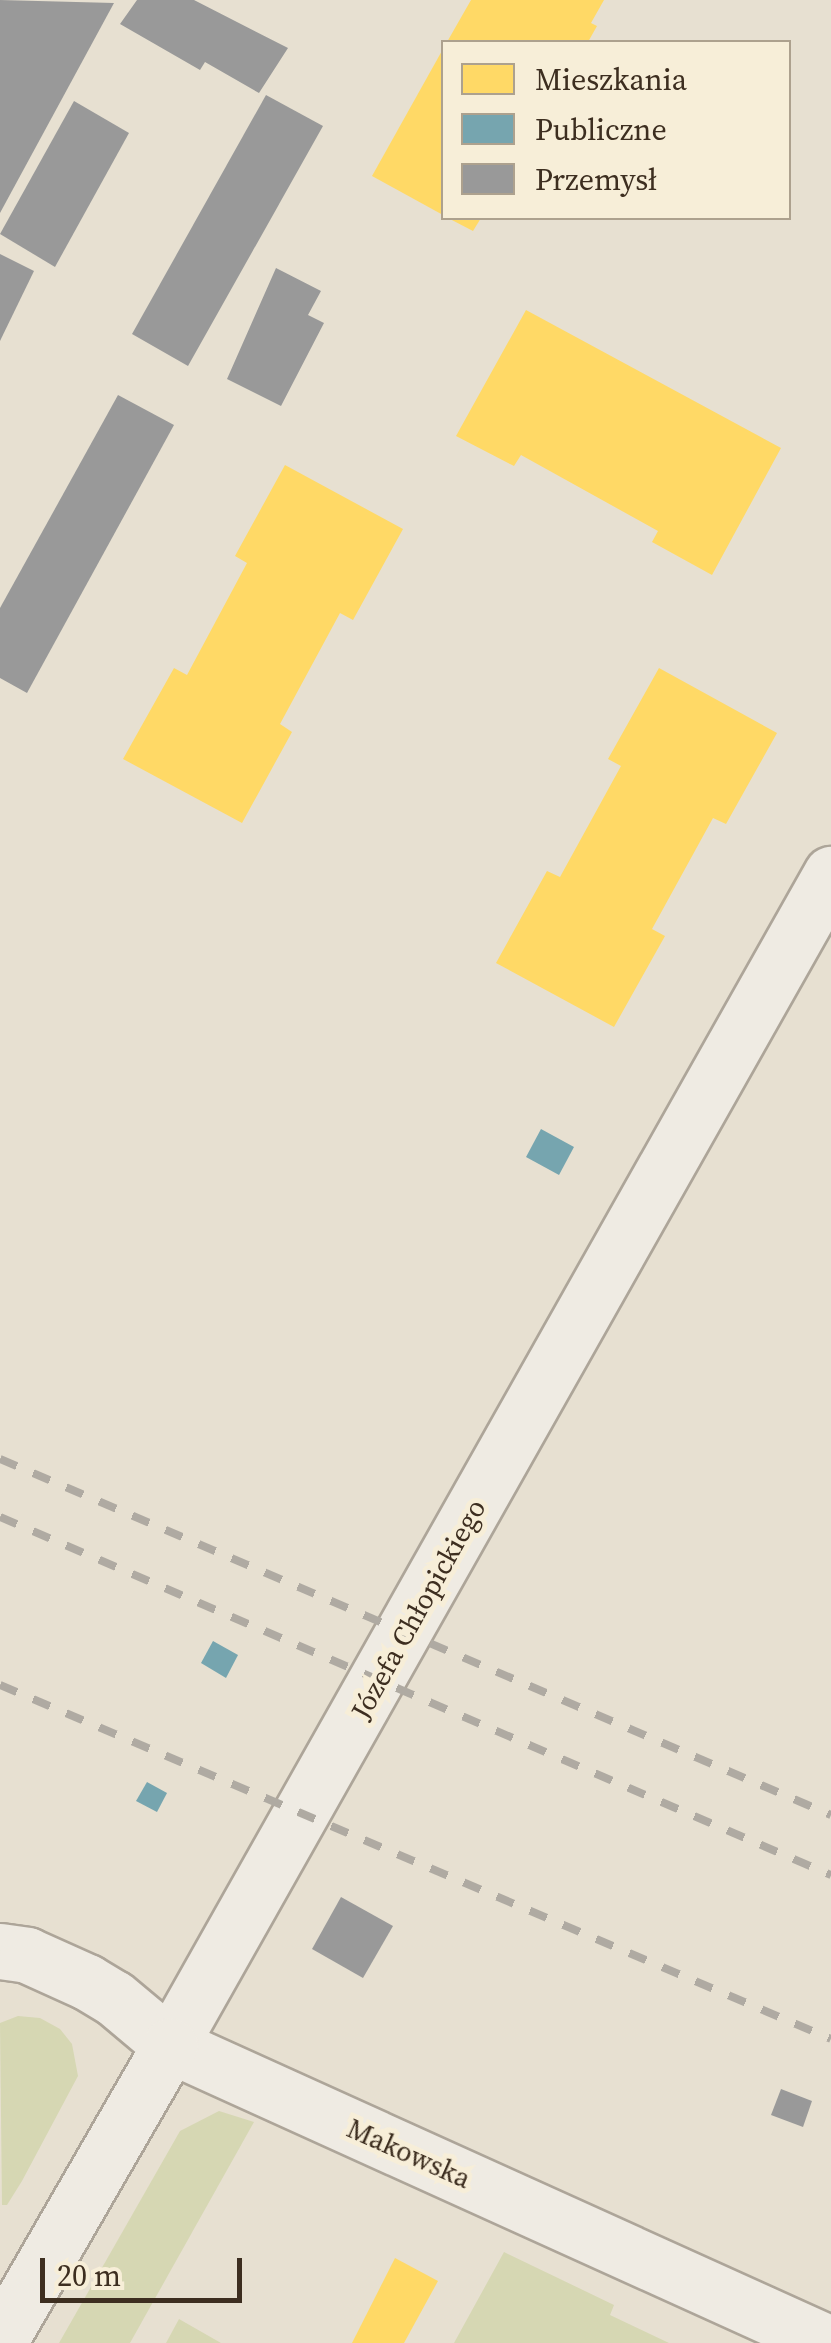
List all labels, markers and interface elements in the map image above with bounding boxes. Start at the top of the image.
legend [441,40,791,220]
text: Mieszkania [535,59,687,100]
text: Publiczne [535,109,667,150]
text: Przemysł [535,159,657,200]
street label: Józefa Chłopickiego [344,1493,492,1725]
street label: Makowska [342,2111,476,2195]
scale bar [45,2238,248,2300]
text: 20 m [57,2255,121,2296]

